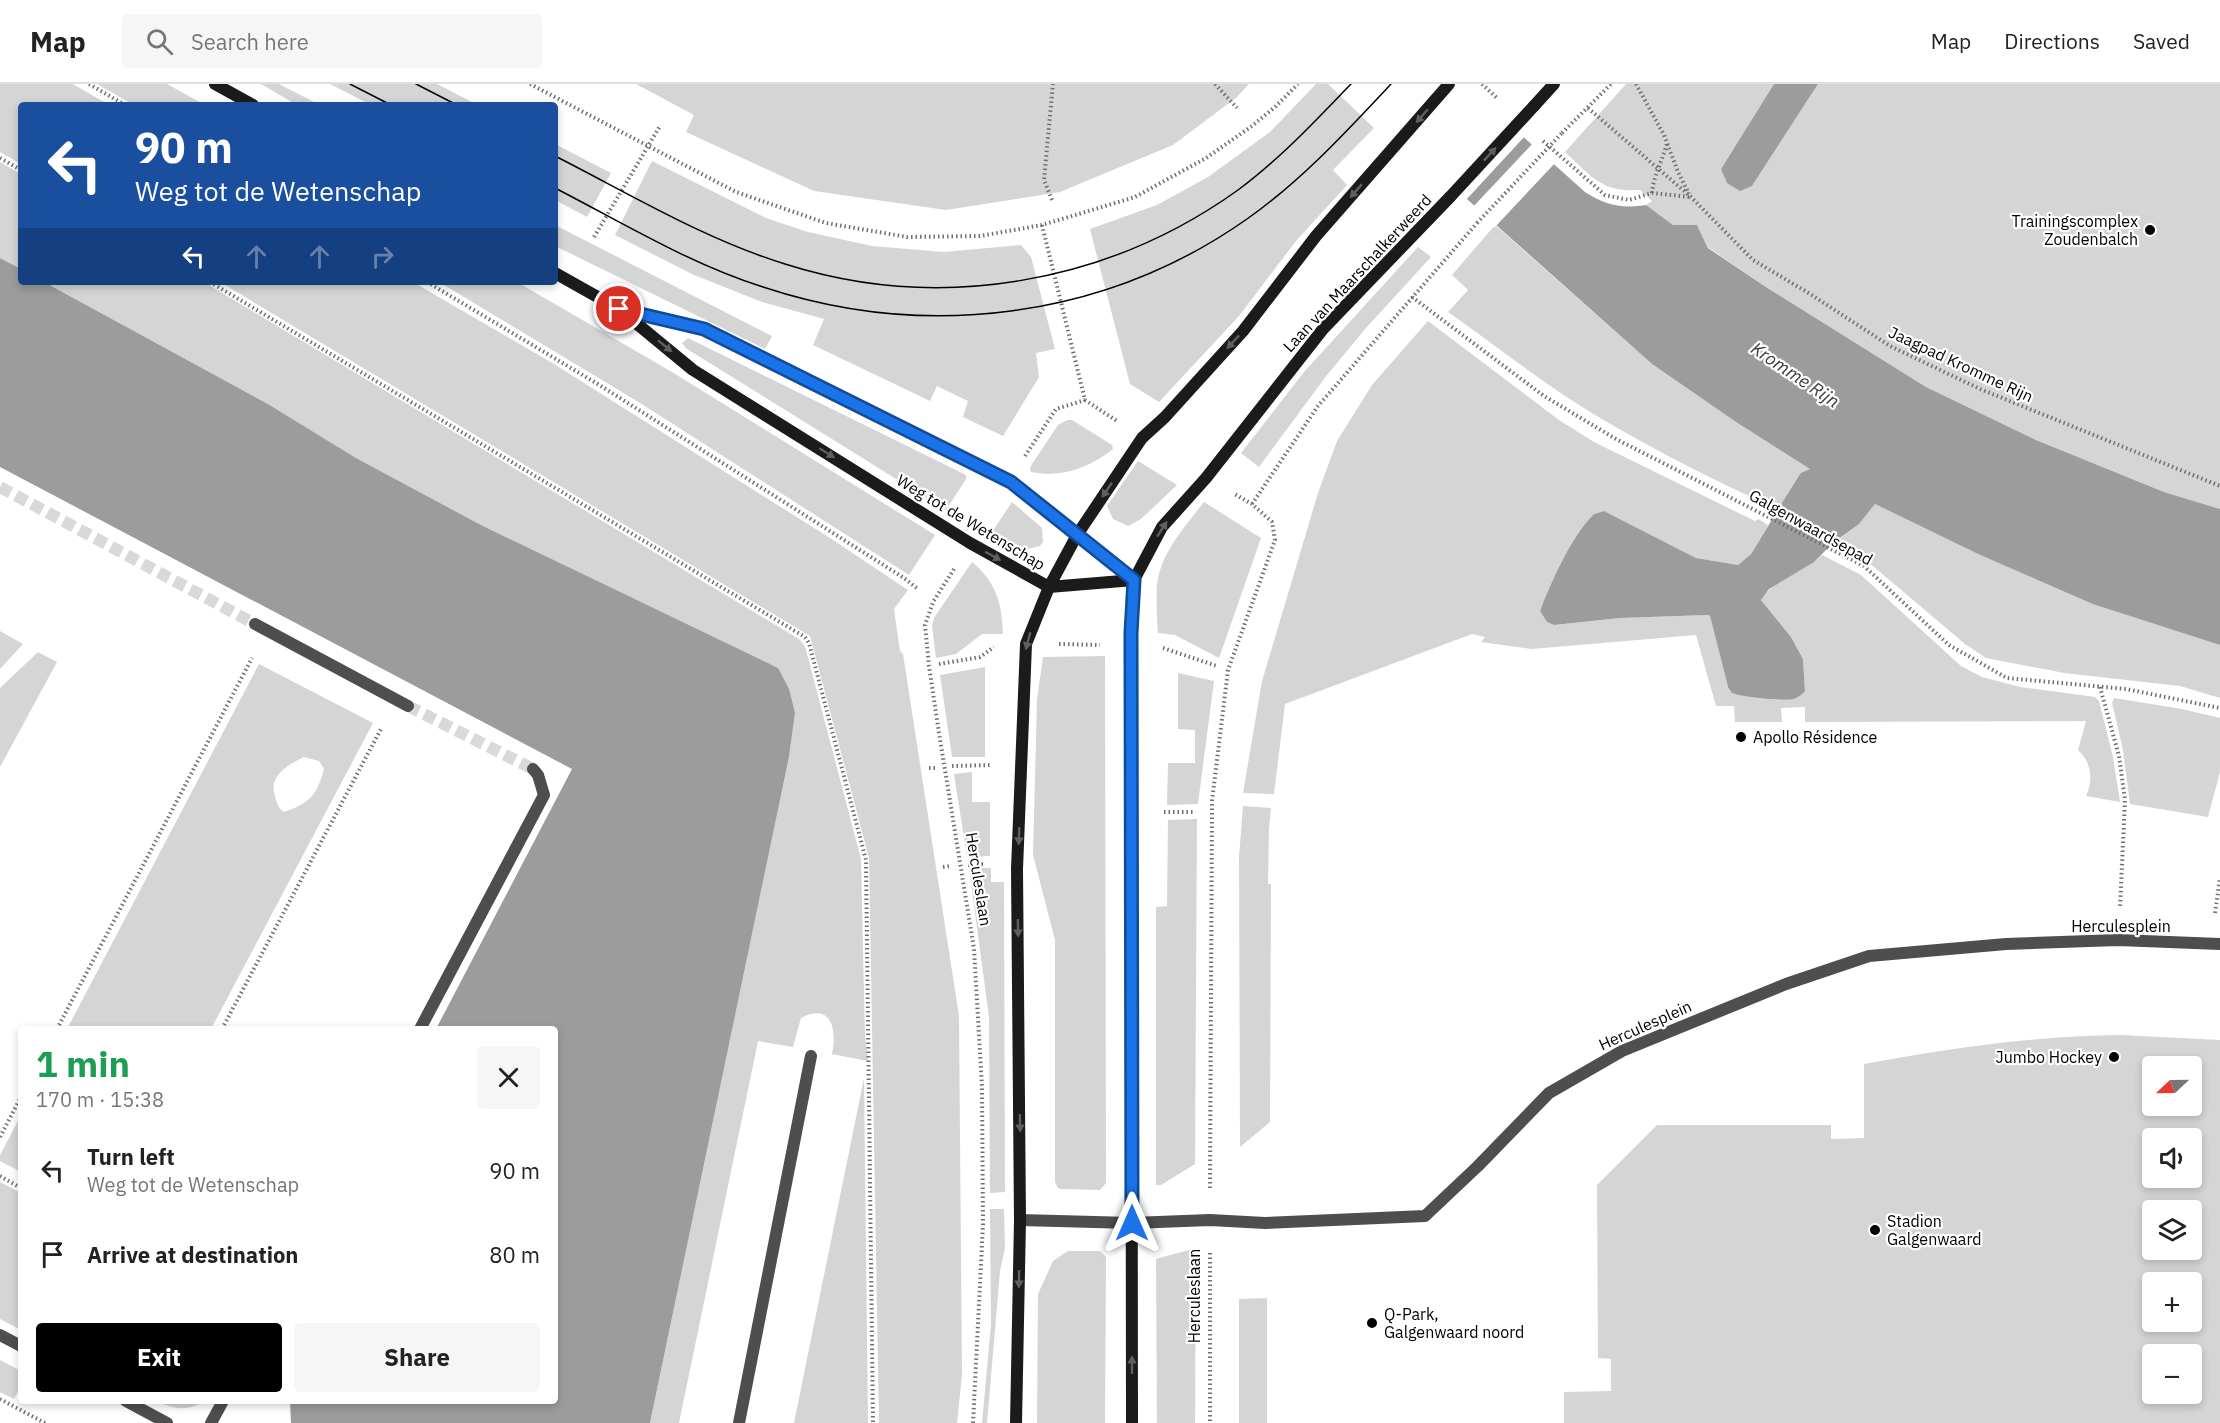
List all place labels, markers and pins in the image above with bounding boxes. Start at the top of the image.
place label: Trainingscomplex Zoudenbalch [2012,211,2138,249]
marker: Trainingscomplex Zoudenbalch [2143,223,2157,237]
pin [593,283,644,334]
place label: Apollo Résidence [1753,727,1878,747]
marker: Apollo Résidence [1734,730,1748,744]
place label: Jumbo Hockey [1996,1047,2102,1067]
marker: Jumbo Hockey [2107,1050,2121,1064]
place label: Stadion Galgenwaard [1887,1211,1981,1249]
marker: Stadion Galgenwaard [1868,1223,1882,1237]
place label: Q-Park, Galgenwaard noord [1384,1304,1524,1342]
marker: Q-Park, Galgenwaard noord [1365,1316,1379,1330]

